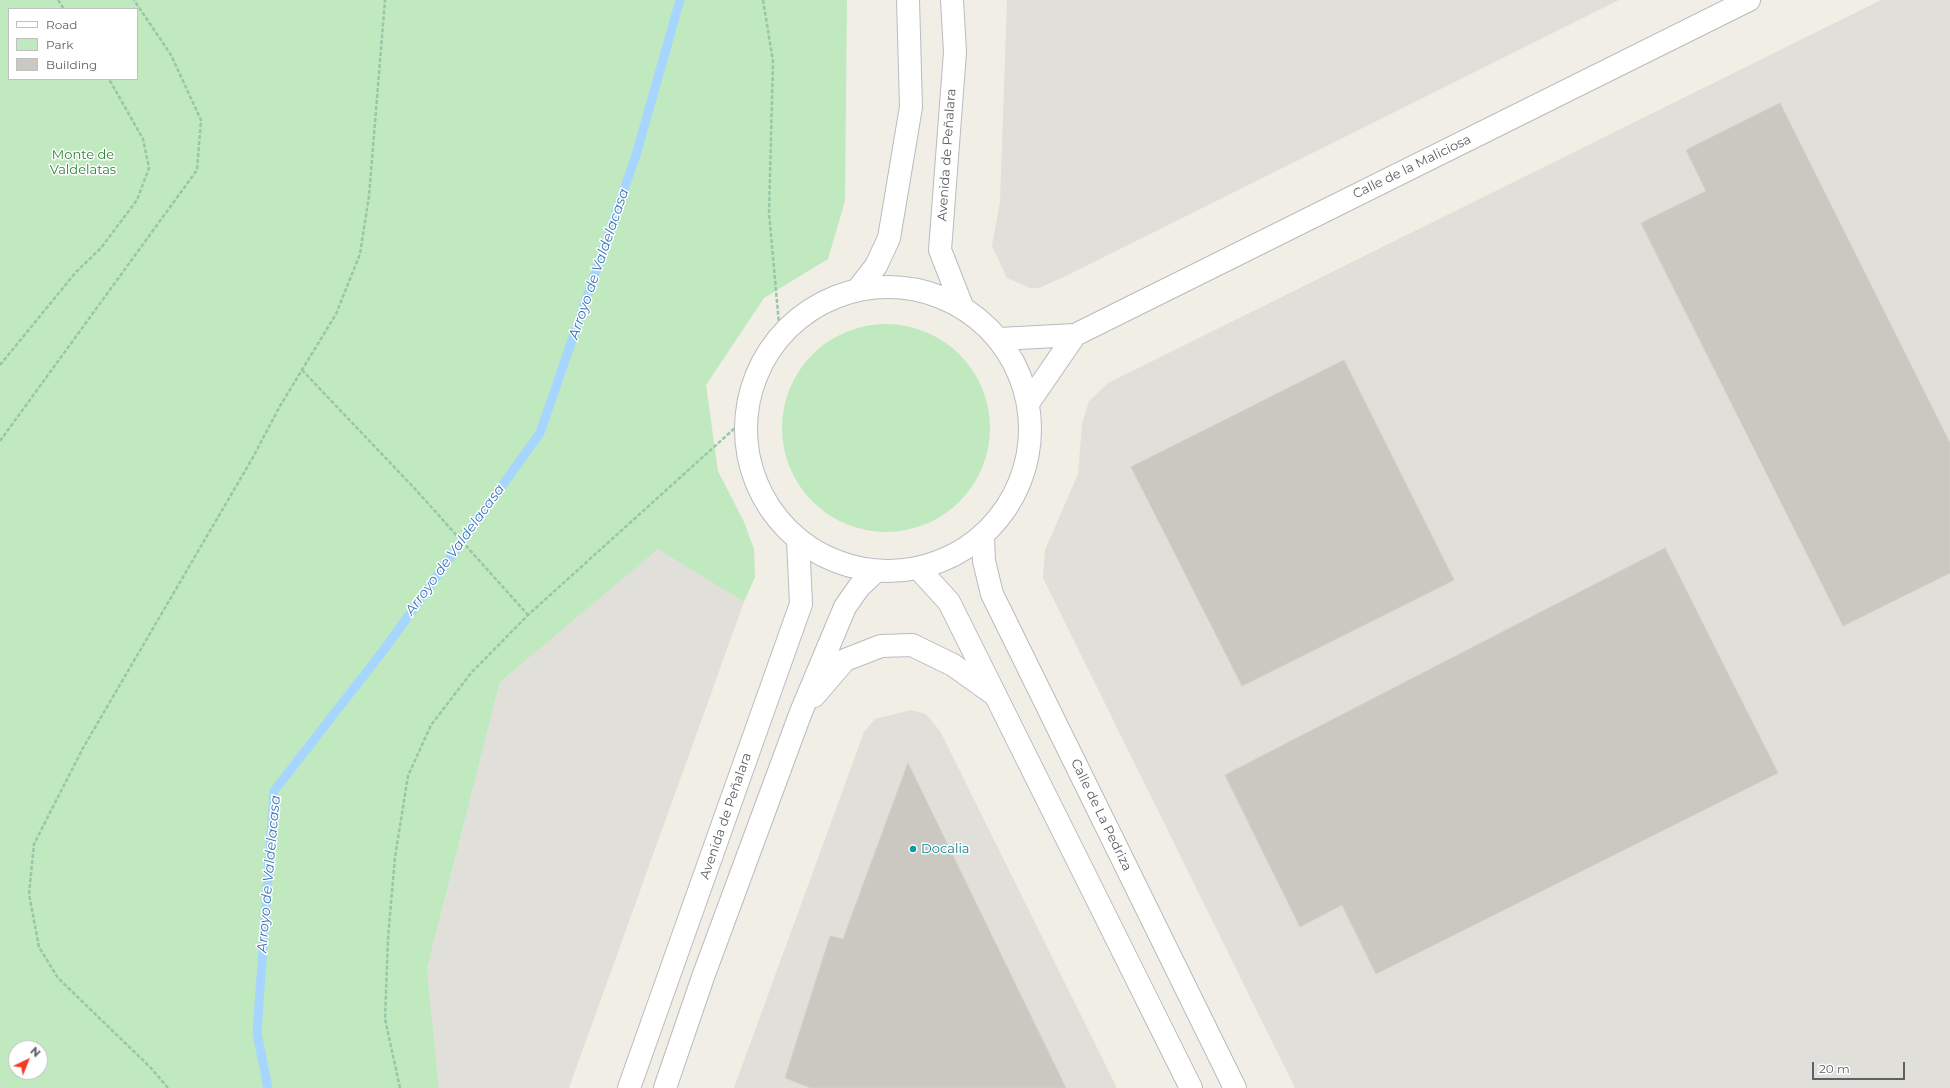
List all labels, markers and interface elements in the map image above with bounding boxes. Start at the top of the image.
legend [8,8,138,80]
text: Road [46,17,77,32]
text: Park [46,37,73,52]
text: Building [46,57,97,72]
street label: Avenida de Peñalara [935,88,959,222]
street label: Calle de la Maliciosa [1350,132,1474,202]
park label: Monte de Valdelatas [50,147,116,178]
water label: Arroyo de Valdelacasa [565,187,633,341]
water label: Arroyo de Valdelacasa [402,481,508,619]
street label: Avenida de Peñalara [697,751,755,881]
street label: Calle de La Pedriza [1067,756,1135,874]
water label: Arroyo de Valdelacasa [254,795,284,953]
place label: Docalia [921,841,970,857]
marker: Docalia [908,844,918,854]
north arrow [8,1040,48,1080]
text: N [27,1044,44,1060]
scale bar [1814,1054,1907,1080]
text: 20 m [1819,1061,1850,1076]

